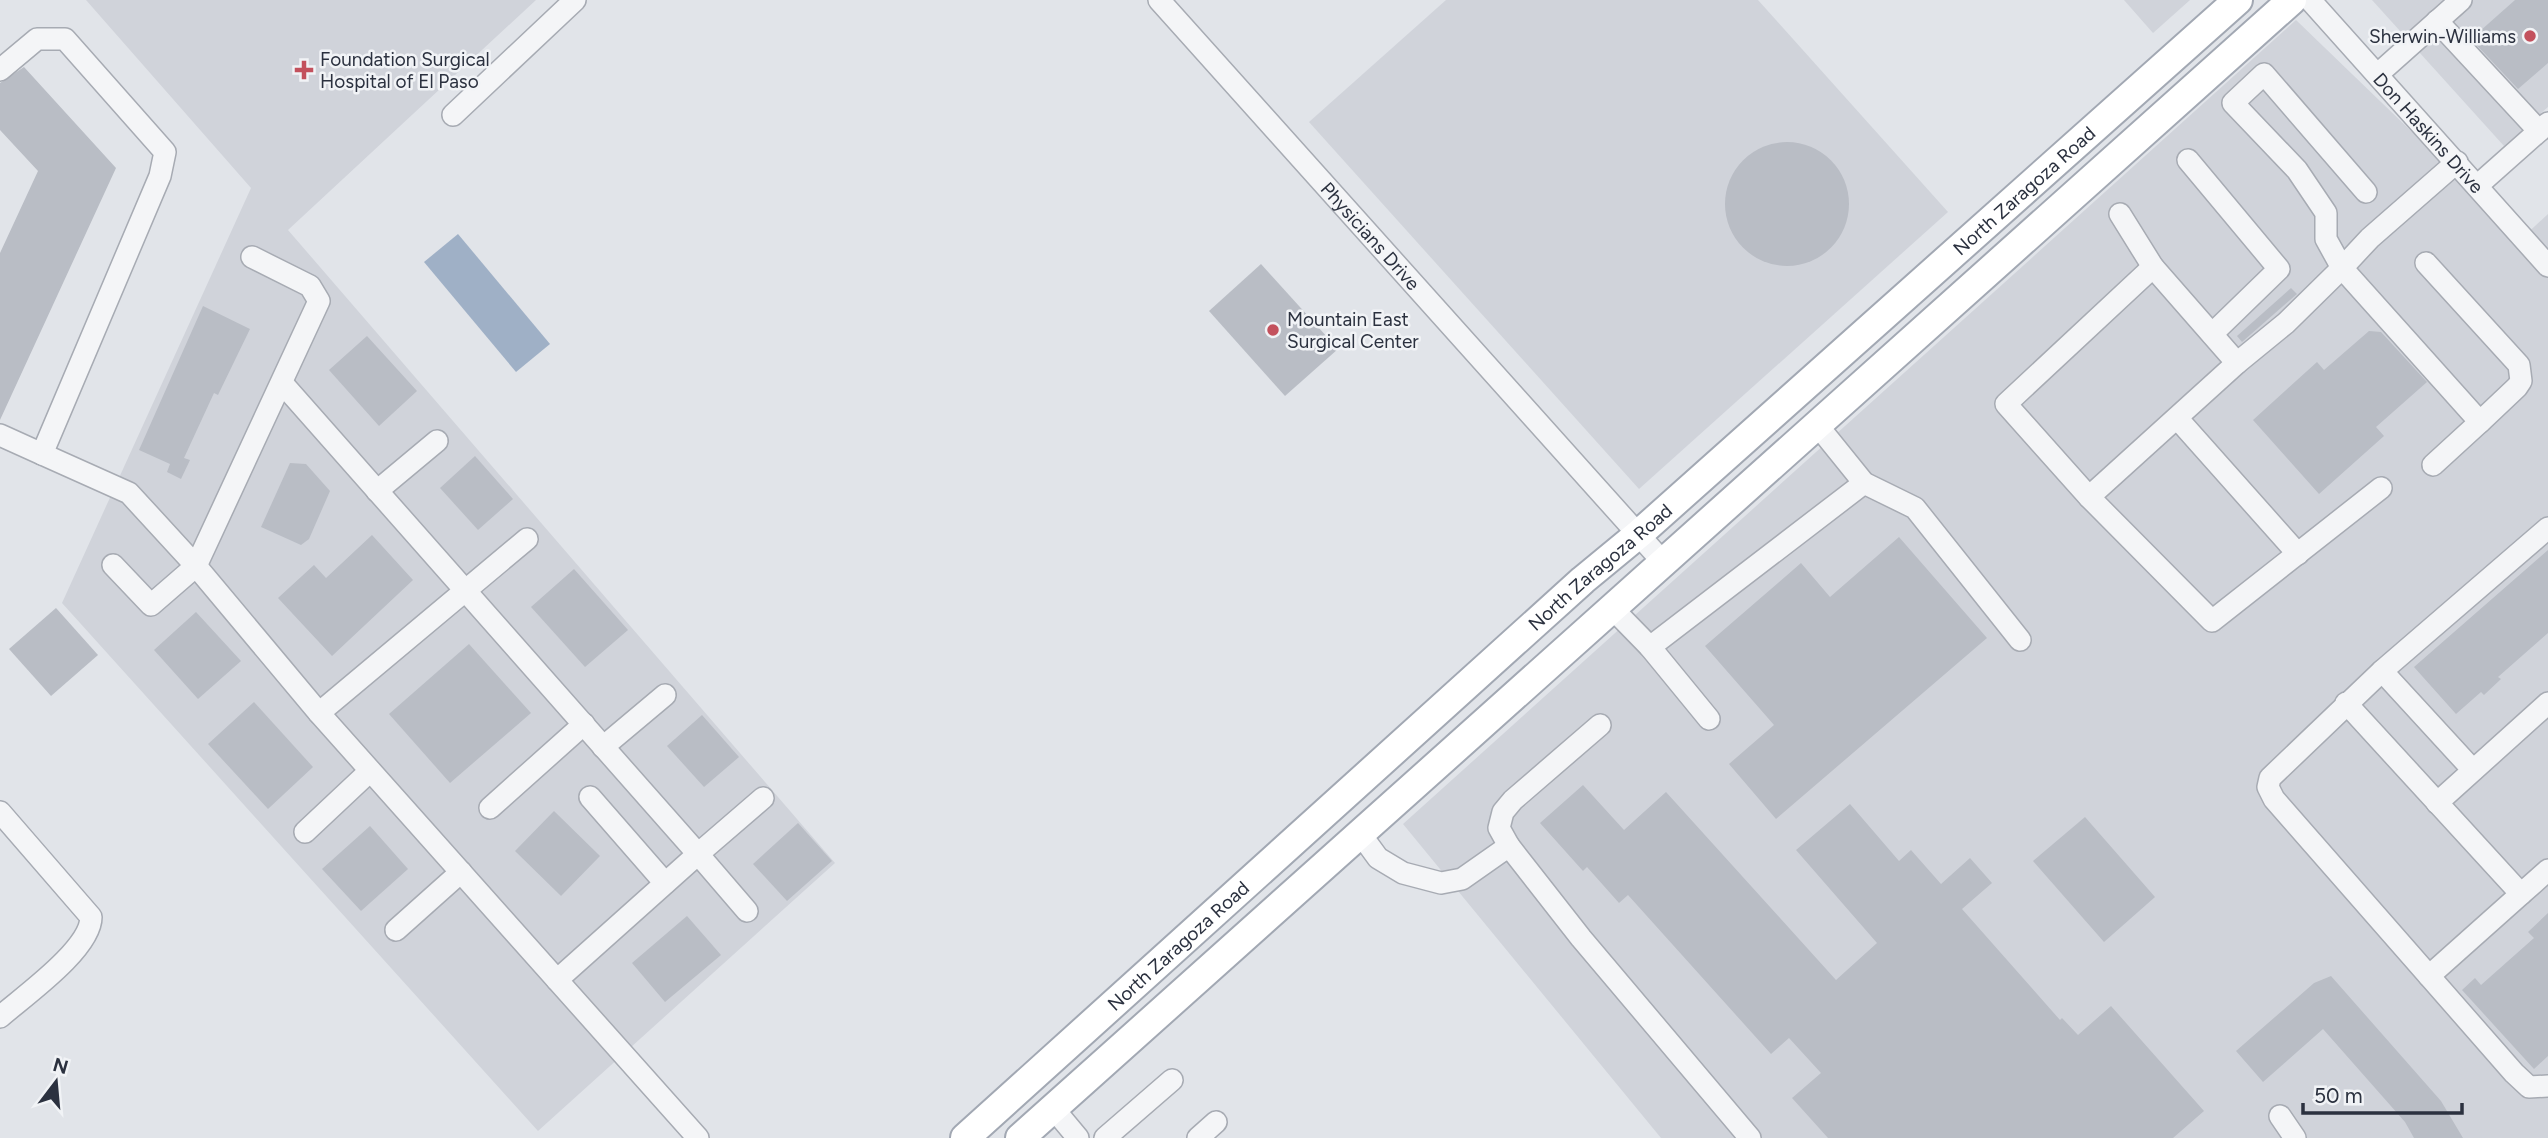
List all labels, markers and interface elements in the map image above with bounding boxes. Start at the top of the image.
place label: Sherwin-Williams [2369,25,2516,48]
marker: Sherwin-Williams [2522,28,2538,44]
place label: Foundation Surgical Hospital of El Paso [320,48,490,93]
marker: Foundation Surgical Hospital of El Paso [294,60,314,80]
street label: Don Haskins Drive [2368,68,2488,198]
street label: North Zaragoza Road [1949,122,2100,260]
street label: Physicians Drive [1316,178,1425,295]
place label: Mountain East Surgical Center [1287,308,1419,353]
marker: Mountain East Surgical Center [1265,322,1281,338]
street label: North Zaragoza Road [1524,499,1677,636]
street label: North Zaragoza Road [1103,876,1254,1016]
north arrow [21,1047,91,1117]
text: N [50,1053,71,1079]
scale bar [2303,1072,2462,1116]
text: 50 m [2314,1083,2363,1108]

